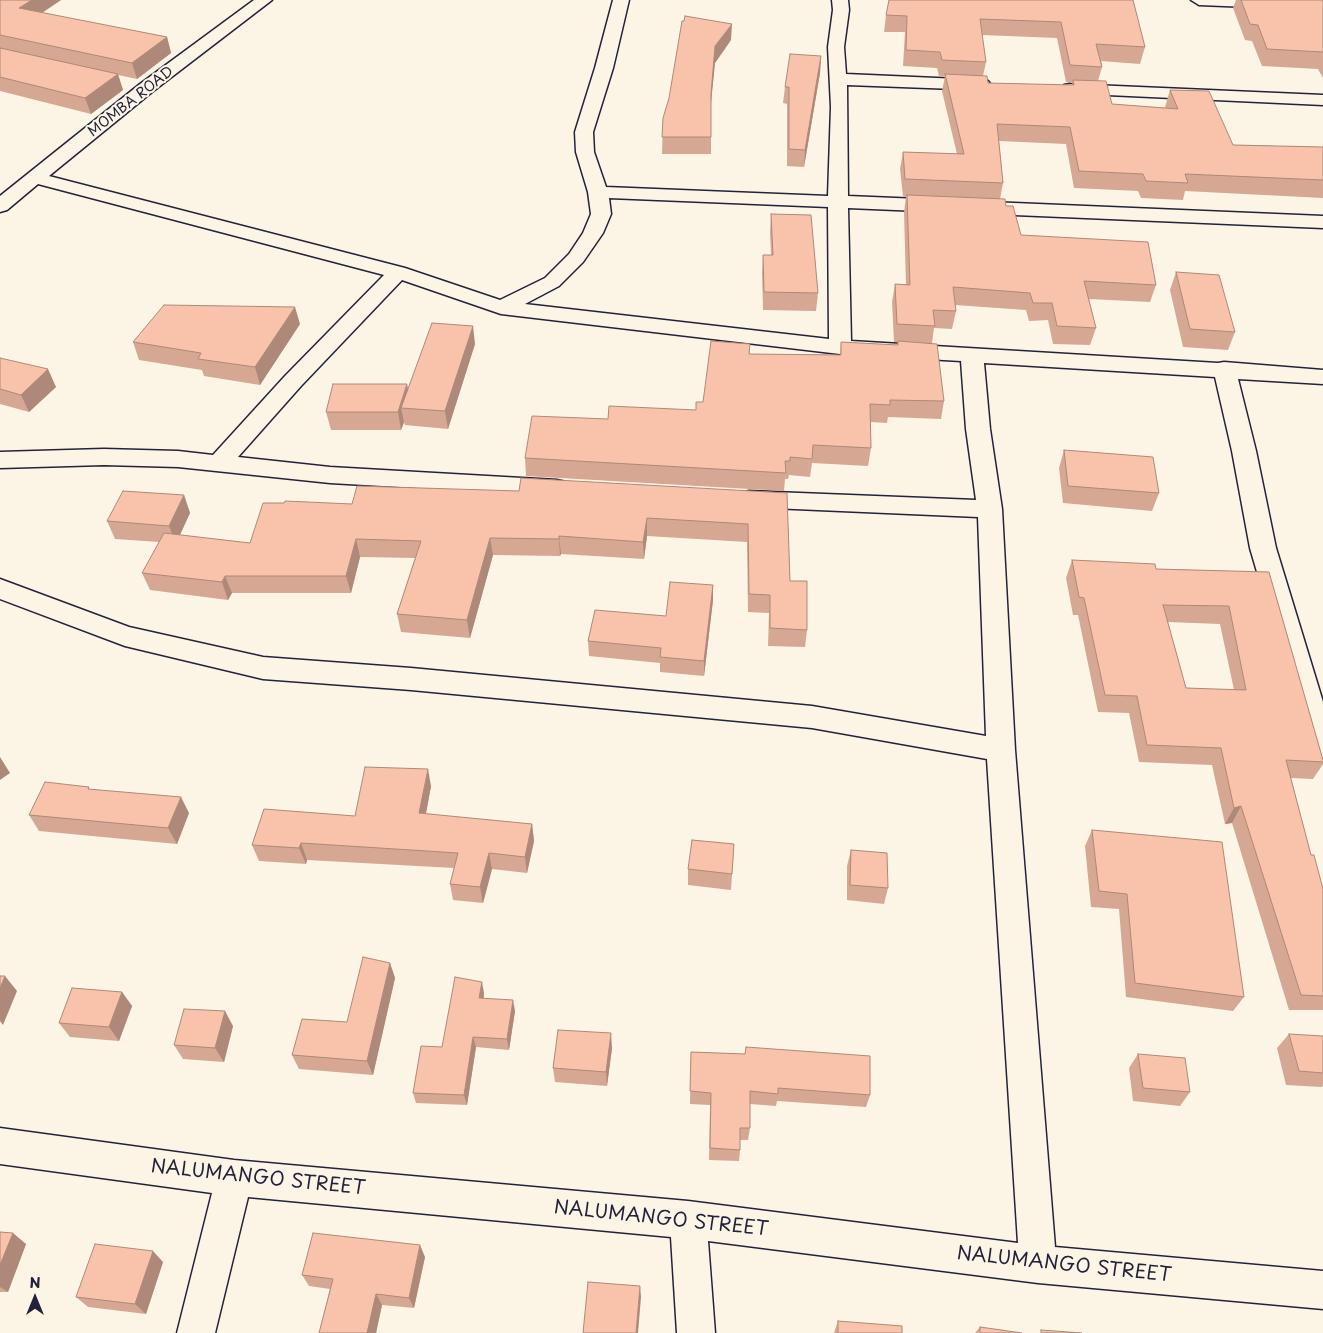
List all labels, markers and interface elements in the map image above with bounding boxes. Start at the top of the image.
street label: MOMBA ROAD [85,63,177,141]
street label: NALUMANGO STREET [150,1155,366,1201]
street label: NALUMANGO STREET [553,1196,769,1242]
street label: NALUMANGO STREET [956,1242,1172,1288]
text: N [29,1272,41,1293]
north arrow [10,1273,60,1323]

